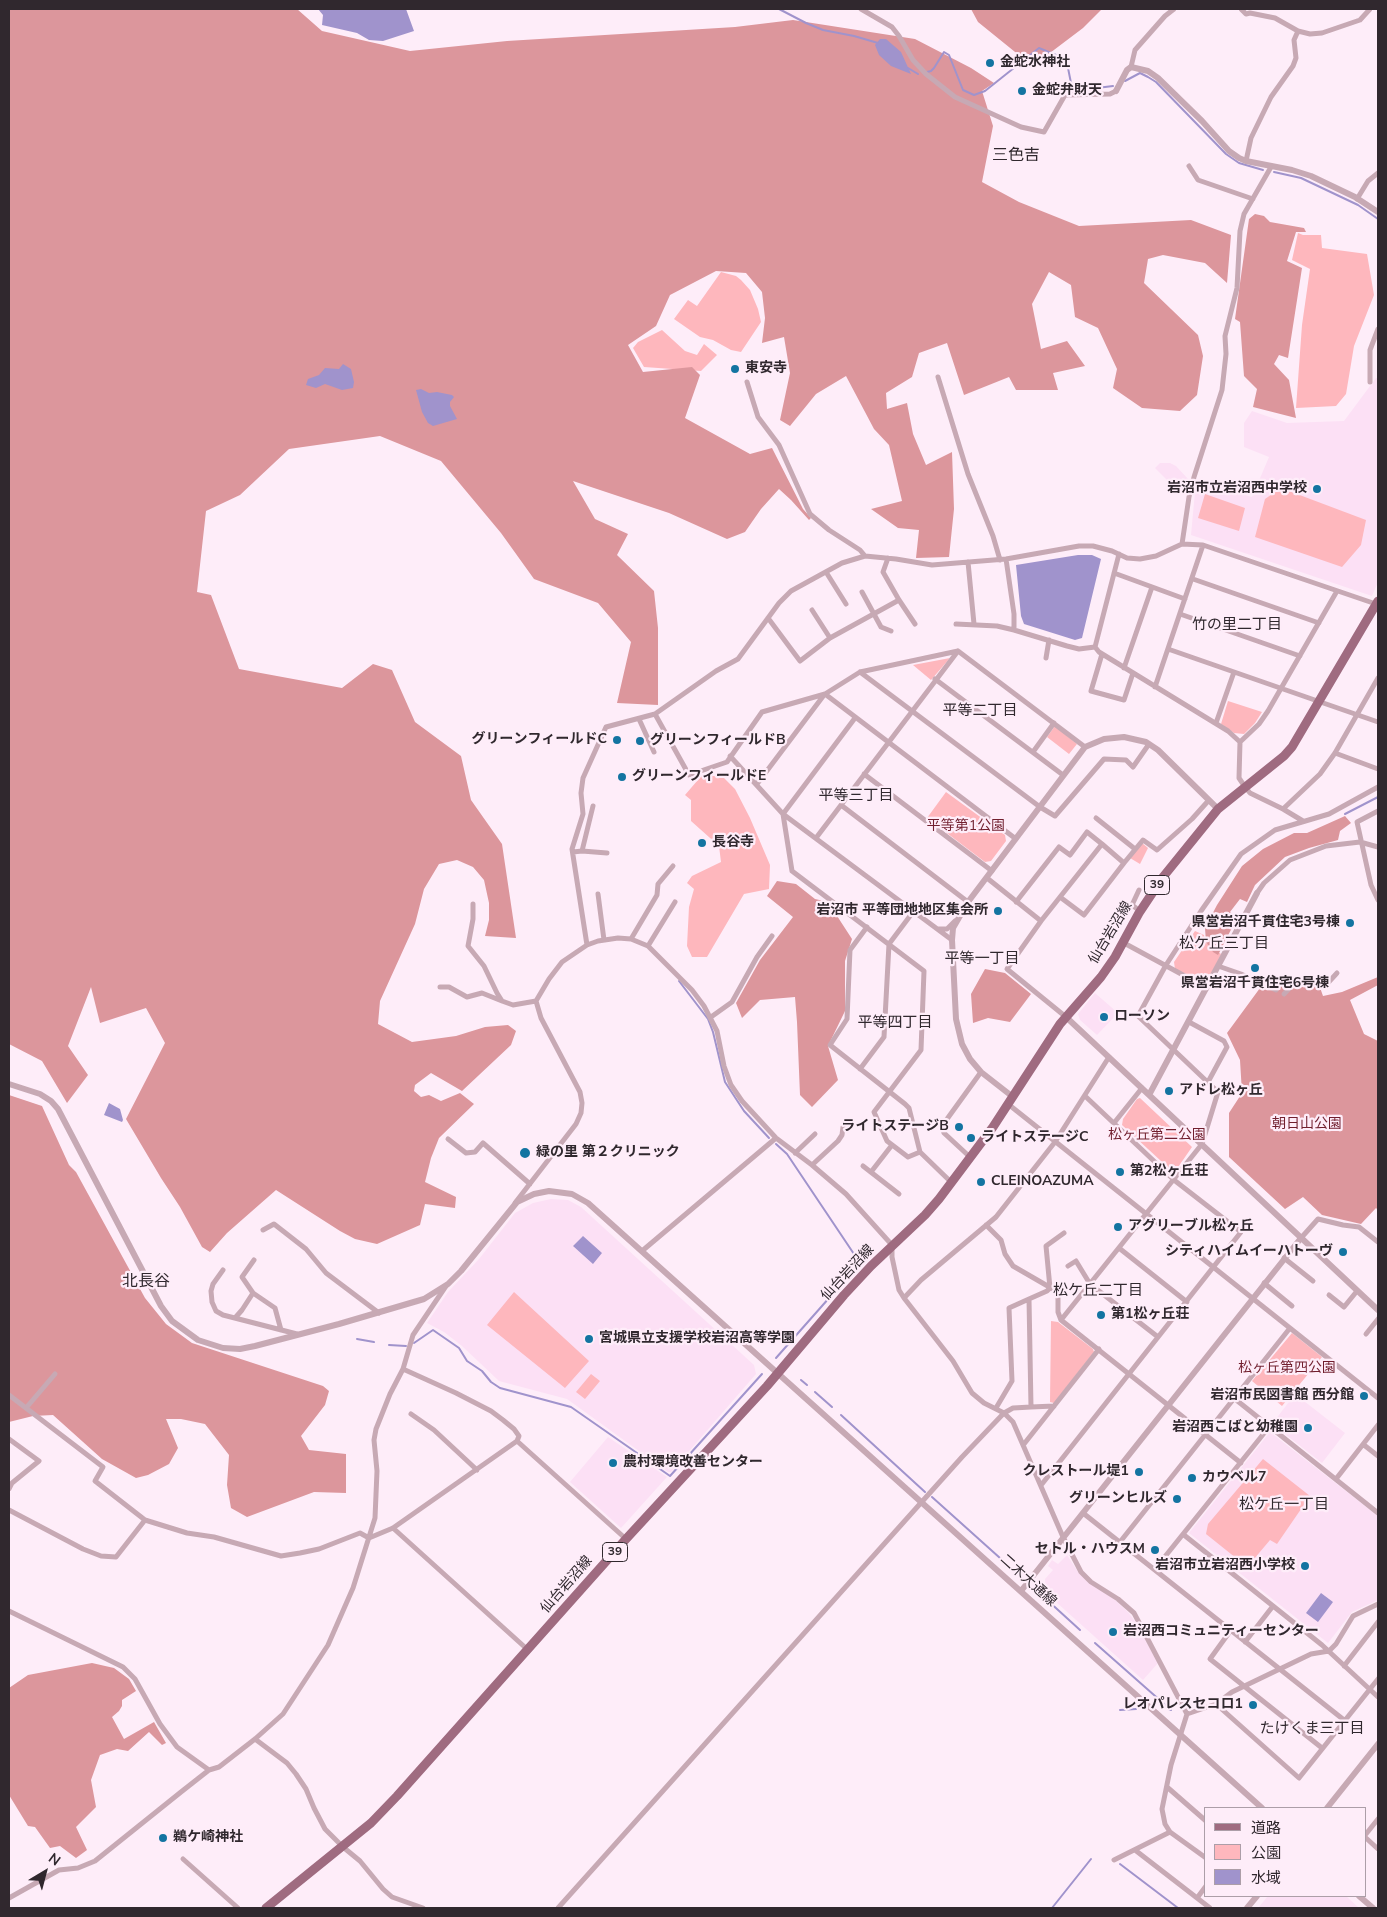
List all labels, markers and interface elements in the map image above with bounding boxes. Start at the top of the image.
place label: 金蛇水神社 [1000,55,1070,71]
marker: 金蛇水神社 [984,57,996,69]
place label: 金蛇弁財天 [1032,83,1102,99]
marker: 金蛇弁財天 [1016,85,1028,97]
district label: 三色吉 [992,146,1040,166]
place label: 東安寺 [745,361,787,377]
marker: 東安寺 [729,363,741,375]
place label: 岩沼市立岩沼西中学校 [1167,481,1307,497]
marker: 岩沼市立岩沼西中学校 [1311,483,1323,495]
district label: 竹の里二丁目 [1192,616,1282,634]
district label: 平等二丁目 [943,702,1017,720]
place label: グリーンフィールドC [471,732,607,748]
place label: グリーンフィールドB [650,733,786,749]
marker: グリーンフィールドC [611,734,623,746]
marker: グリーンフィールドB [634,735,646,747]
place label: グリーンフィールドE [632,769,766,785]
marker: グリーンフィールドE [616,771,628,783]
district label: 平等三丁目 [819,787,893,805]
park label: 平等第1公園 [927,819,1005,835]
place label: 長谷寺 [712,835,754,851]
marker: 長谷寺 [696,837,708,849]
road number: 39 [1144,876,1170,894]
street label: 仙台岩沼線 [1086,899,1136,967]
place label: 岩沼市 平等団地地区集会所 [816,903,988,919]
marker: 岩沼市 平等団地地区集会所 [992,905,1004,917]
place label: 県営岩沼千貫住宅3号棟 [1192,915,1340,931]
marker: 県営岩沼千貫住宅3号棟 [1344,917,1356,929]
district label: 松ケ丘三丁目 [1179,935,1269,953]
district label: 平等一丁目 [945,950,1019,968]
marker: 県営岩沼千貫住宅6号棟 [1249,962,1261,974]
place label: 県営岩沼千貫住宅6号棟 [1181,976,1329,992]
place label: ローソン [1114,1009,1170,1025]
marker: ローソン [1098,1011,1110,1023]
district label: 平等四丁目 [858,1014,932,1032]
place label: アドレ松ヶ丘 [1179,1083,1263,1099]
marker: アドレ松ヶ丘 [1163,1085,1175,1097]
park label: 朝日山公園 [1272,1117,1342,1133]
place label: ライトステージB [841,1119,949,1135]
marker: ライトステージB [953,1121,965,1133]
park label: 松ヶ丘第二公園 [1108,1128,1206,1144]
place label: ライトステージC [981,1130,1089,1146]
marker: ライトステージC [965,1132,977,1144]
place label: 緑の里 第２クリニック [536,1145,680,1161]
marker: 緑の里 第２クリニック [518,1146,532,1160]
place label: 第2松ヶ丘荘 [1130,1164,1208,1180]
marker: 第2松ヶ丘荘 [1114,1166,1126,1178]
place label: CLEINOAZUMA [991,1174,1094,1190]
marker: CLEINOAZUMA [975,1176,987,1188]
place label: アグリーブル松ヶ丘 [1128,1219,1254,1235]
marker: アグリーブル松ヶ丘 [1112,1221,1124,1233]
street label: 仙台岩沼線 [818,1242,878,1304]
place label: シティハイムイーハトーヴ [1165,1244,1333,1260]
marker: シティハイムイーハトーヴ [1337,1246,1349,1258]
district label: 北長谷 [122,1272,170,1292]
district label: 松ケ丘二丁目 [1053,1282,1143,1300]
place label: 第1松ヶ丘荘 [1111,1307,1189,1323]
marker: 第1松ヶ丘荘 [1095,1309,1107,1321]
place label: 宮城県立支援学校岩沼高等学園 [599,1331,795,1347]
marker: 宮城県立支援学校岩沼高等学園 [583,1333,595,1345]
park label: 松ヶ丘第四公園 [1238,1361,1336,1377]
place label: 岩沼市民図書館 西分館 [1210,1388,1354,1404]
marker: 岩沼市民図書館 西分館 [1358,1390,1370,1402]
place label: 岩沼西こばと幼稚園 [1172,1420,1298,1436]
marker: 岩沼西こばと幼稚園 [1302,1422,1314,1434]
place label: 農村環境改善センター [623,1455,763,1471]
marker: 農村環境改善センター [607,1457,619,1469]
place label: クレストール堤1 [1023,1464,1129,1480]
marker: クレストール堤1 [1133,1466,1145,1478]
place label: カウベル7 [1202,1470,1266,1486]
marker: カウベル7 [1186,1472,1198,1484]
place label: グリーンヒルズ [1069,1491,1167,1507]
marker: グリーンヒルズ [1171,1493,1183,1505]
district label: 松ケ丘一丁目 [1239,1496,1329,1514]
road number: 39 [602,1542,628,1561]
place label: セトル・ハウスM [1035,1542,1145,1558]
marker: セトル・ハウスM [1149,1544,1161,1556]
street label: 二木大通線 [996,1551,1060,1611]
street label: 仙台岩沼線 [538,1553,596,1617]
place label: 岩沼市立岩沼西小学校 [1155,1558,1295,1574]
marker: 岩沼市立岩沼西小学校 [1299,1560,1311,1572]
place label: 岩沼西コミュニティーセンター [1123,1624,1319,1640]
marker: 岩沼西コミュニティーセンター [1107,1626,1119,1638]
place label: レオパレスセコロ1 [1123,1697,1243,1713]
marker: レオパレスセコロ1 [1247,1699,1259,1711]
district label: たけくま三丁目 [1260,1720,1364,1738]
legend [1204,1807,1367,1897]
text: 道路 [1251,1818,1281,1838]
place label: 鵜ケ崎神社 [173,1830,243,1846]
marker: 鵜ケ崎神社 [157,1832,169,1844]
text: 公園 [1251,1843,1281,1863]
north arrow [20,1847,70,1897]
text: N [44,1849,64,1870]
text: 水域 [1251,1868,1281,1888]

